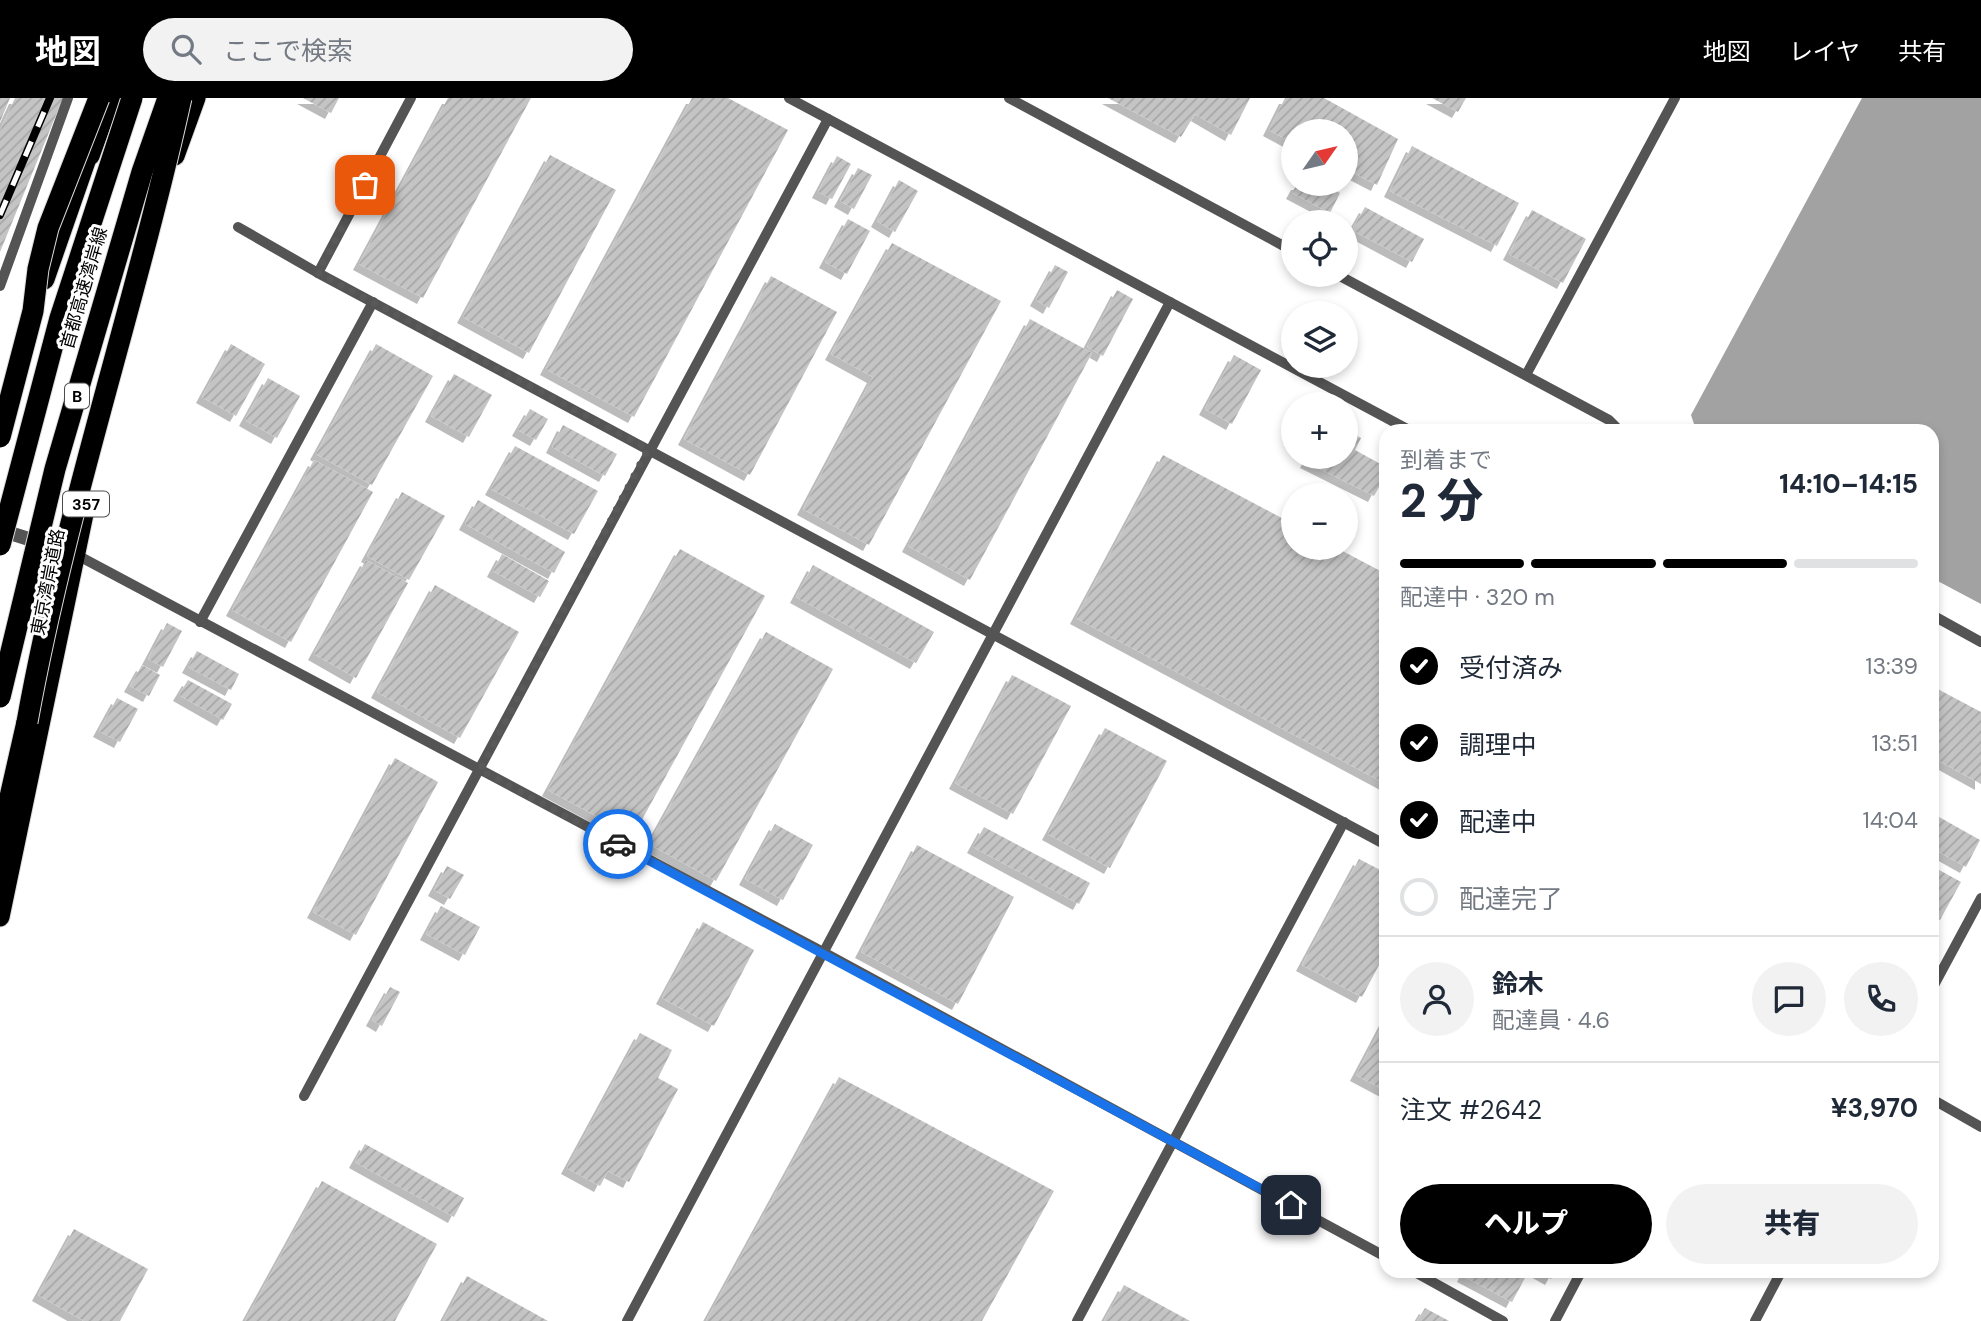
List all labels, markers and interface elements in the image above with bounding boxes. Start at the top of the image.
search box [143,18,633,81]
text: 地図 [35,30,101,73]
icon: search [167,30,205,68]
text: ここで検索 [223,34,353,68]
text: 地図 [1703,36,1751,67]
text: レイヤ [1789,36,1860,67]
text: 共有 [1898,36,1946,67]
north arrow [1281,119,1358,196]
map controls [1281,119,1358,560]
pin [335,155,395,215]
icon: bag [346,166,384,204]
button: locate [1281,210,1358,287]
street label: 首都高速湾岸線 [55,224,113,352]
button: layers [1281,301,1358,378]
road number: B [65,384,89,408]
button: + [1281,392,1358,469]
text: 到着まで [1400,445,1492,475]
text: 14:10–14:15 [1779,467,1918,501]
text: 2 分 [1400,471,1483,531]
button: − [1281,483,1358,560]
road number: 357 [63,492,109,516]
street label: 東京湾岸道路 [26,527,70,637]
text: 配達中 · 320 m [1400,582,1555,612]
icon: check [1400,647,1438,685]
text: 受付済み [1459,651,1563,685]
text: 13:39 [1865,651,1918,681]
icon: check [1400,724,1438,762]
text: 調理中 [1459,728,1537,762]
text: 13:51 [1871,728,1918,758]
icon: check [1400,801,1438,839]
text: 配達中 [1459,805,1537,839]
text: 14:04 [1863,805,1918,835]
courier [583,809,653,879]
icon: car [599,825,637,863]
text: 配達完了 [1459,882,1563,916]
button: person [1400,962,1474,1036]
button: chat [1752,962,1826,1036]
button: phone [1844,962,1918,1036]
text: 鈴木 [1492,967,1544,1001]
text: 配達員 · 4.6 [1492,1005,1610,1035]
text: ¥3,970 [1831,1091,1918,1125]
text: 注文 #2642 [1400,1093,1542,1127]
pin [1261,1175,1321,1235]
button: ヘルプ [1400,1184,1652,1264]
button: 共有 [1666,1184,1918,1264]
icon: home [1272,1186,1310,1224]

